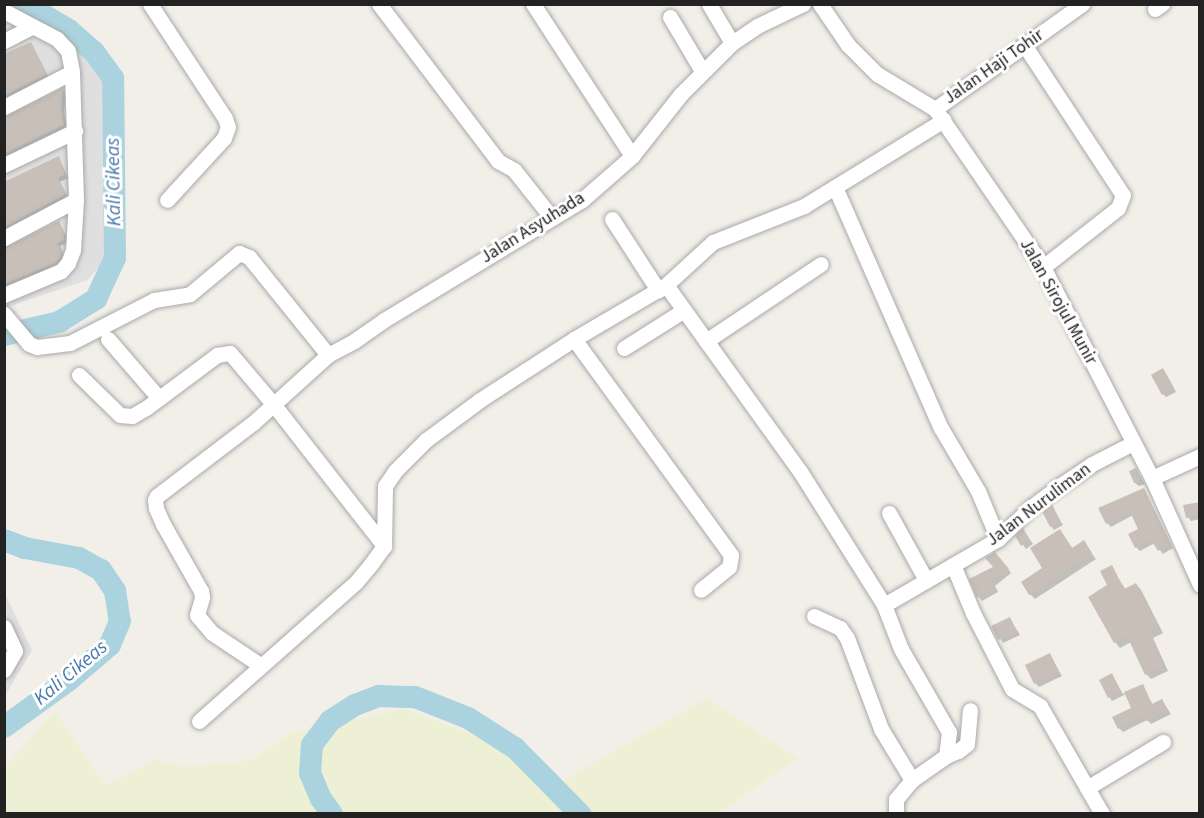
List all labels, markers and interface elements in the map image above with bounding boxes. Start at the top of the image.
street label: Jalan Haji Tohir [940,25,1048,109]
water label: Kali Cikeas [101,137,127,227]
street label: Jalan Asyuhada [477,187,589,269]
street label: Jalan Sirojul Munir [1014,235,1102,369]
street label: Jalan Nuruliman [983,459,1095,551]
water label: Kali Cikeas [29,635,113,711]

